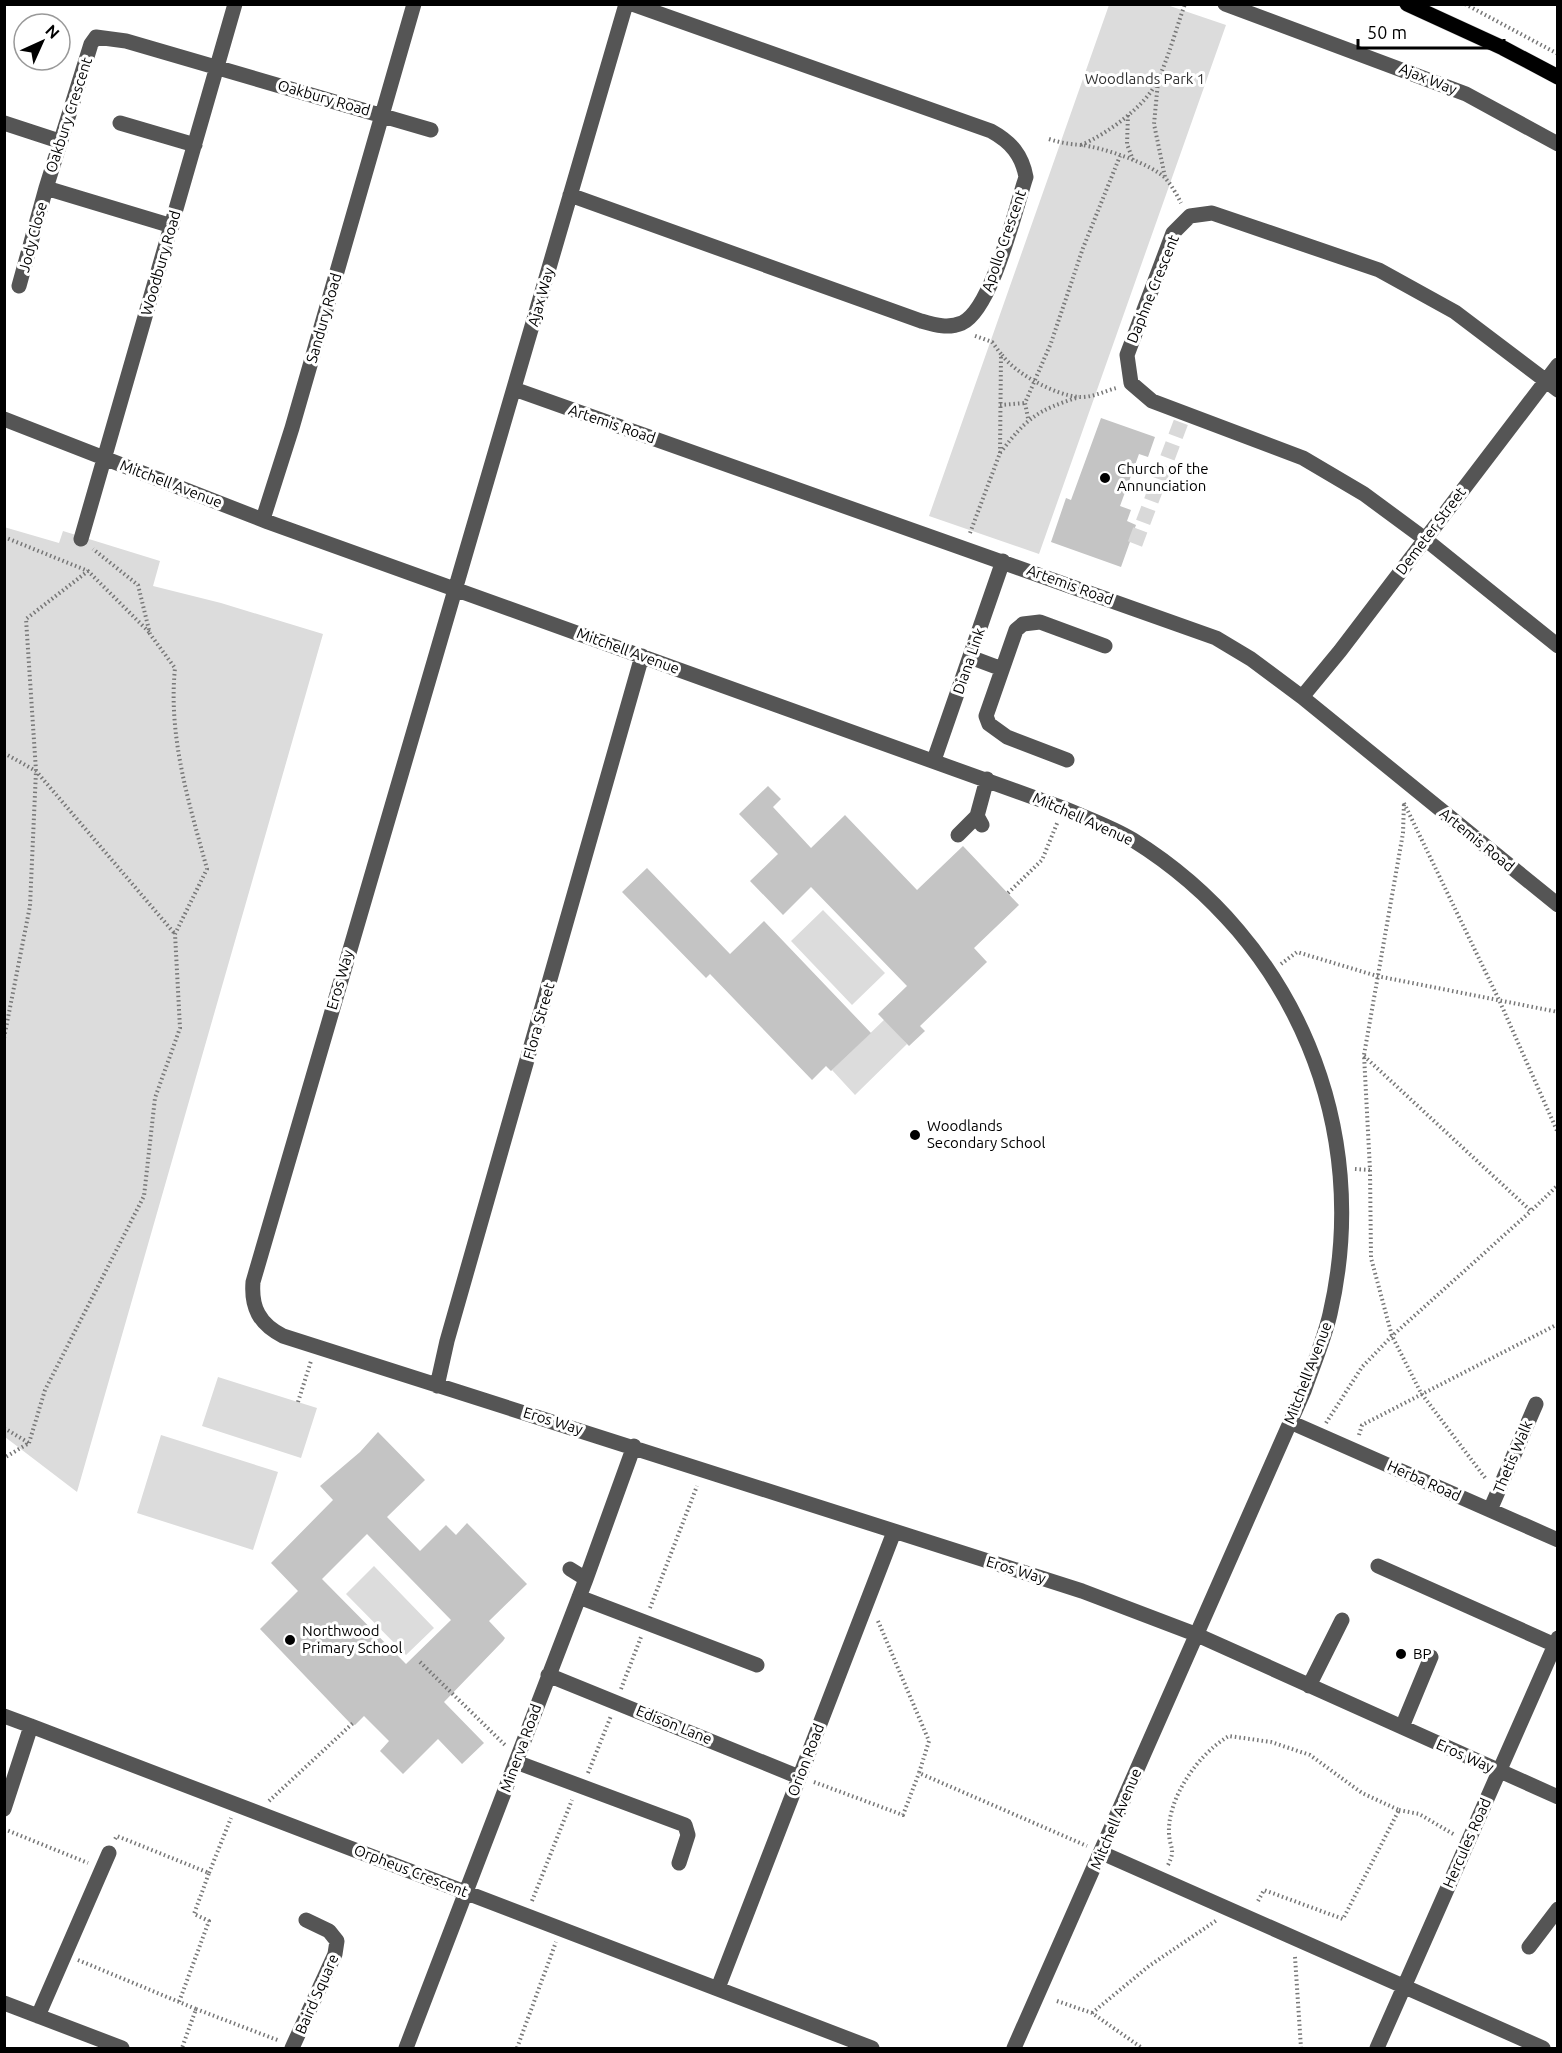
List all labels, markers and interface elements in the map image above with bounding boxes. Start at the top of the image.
north arrow [12,12,72,72]
scale bar [1358,12,1504,50]
text: N [42,21,63,42]
text: 50 m [1367,22,1407,42]
street label: Oakbury Crescent [42,55,95,175]
street label: Ajax Way [1397,59,1459,98]
park label: Woodlands Park 1 [1085,70,1205,87]
street label: Oakbury Road [276,76,372,119]
street label: Apollo Crescent [978,188,1029,294]
street label: Jody Close [15,200,50,274]
street label: Woodbury Road [137,208,184,317]
street label: Daphne Crescent [1123,232,1182,345]
street label: Ajax Way [524,265,557,328]
street label: Sandury Road [303,271,344,365]
street label: Artemis Road [567,401,658,446]
street label: Mitchell Avenue [118,456,225,511]
place label: Church of the Annunciation [1117,460,1209,494]
marker: Church of the Annunciation [1098,471,1112,485]
street label: Demeter Street [1392,483,1469,578]
street label: Artemis Road [1025,561,1116,608]
street label: Mitchell Avenue [574,624,682,677]
street label: Diana Link [949,625,988,696]
street label: Mitchell Avenue [1030,789,1136,848]
street label: Artemis Road [1437,804,1518,875]
street label: Eros Way [323,948,356,1012]
street label: Flora Street [519,980,558,1061]
place label: Woodlands Secondary School [927,1117,1046,1151]
marker: Woodlands Secondary School [908,1128,922,1142]
street label: Mitchell Avenue [1280,1319,1335,1426]
street label: Eros Way [521,1403,585,1438]
street label: Thetis Walk [1490,1417,1536,1496]
street label: Herba Road [1385,1457,1464,1504]
street label: Eros Way [984,1552,1048,1587]
place label: Northwood Primary School [302,1622,403,1656]
marker: Northwood Primary School [283,1633,297,1647]
place label: BP [1413,1645,1432,1662]
marker: BP [1394,1647,1408,1661]
street label: Minerva Road [497,1701,544,1794]
street label: Edison Lane [634,1702,715,1747]
street label: Orion Road [784,1721,827,1798]
street label: Eros Way [1434,1735,1497,1776]
street label: Mitchell Avenue [1087,1766,1145,1872]
street label: Hercules Road [1439,1795,1494,1890]
street label: Orpheus Crescent [352,1841,471,1900]
street label: Baird Square [291,1951,342,2036]

